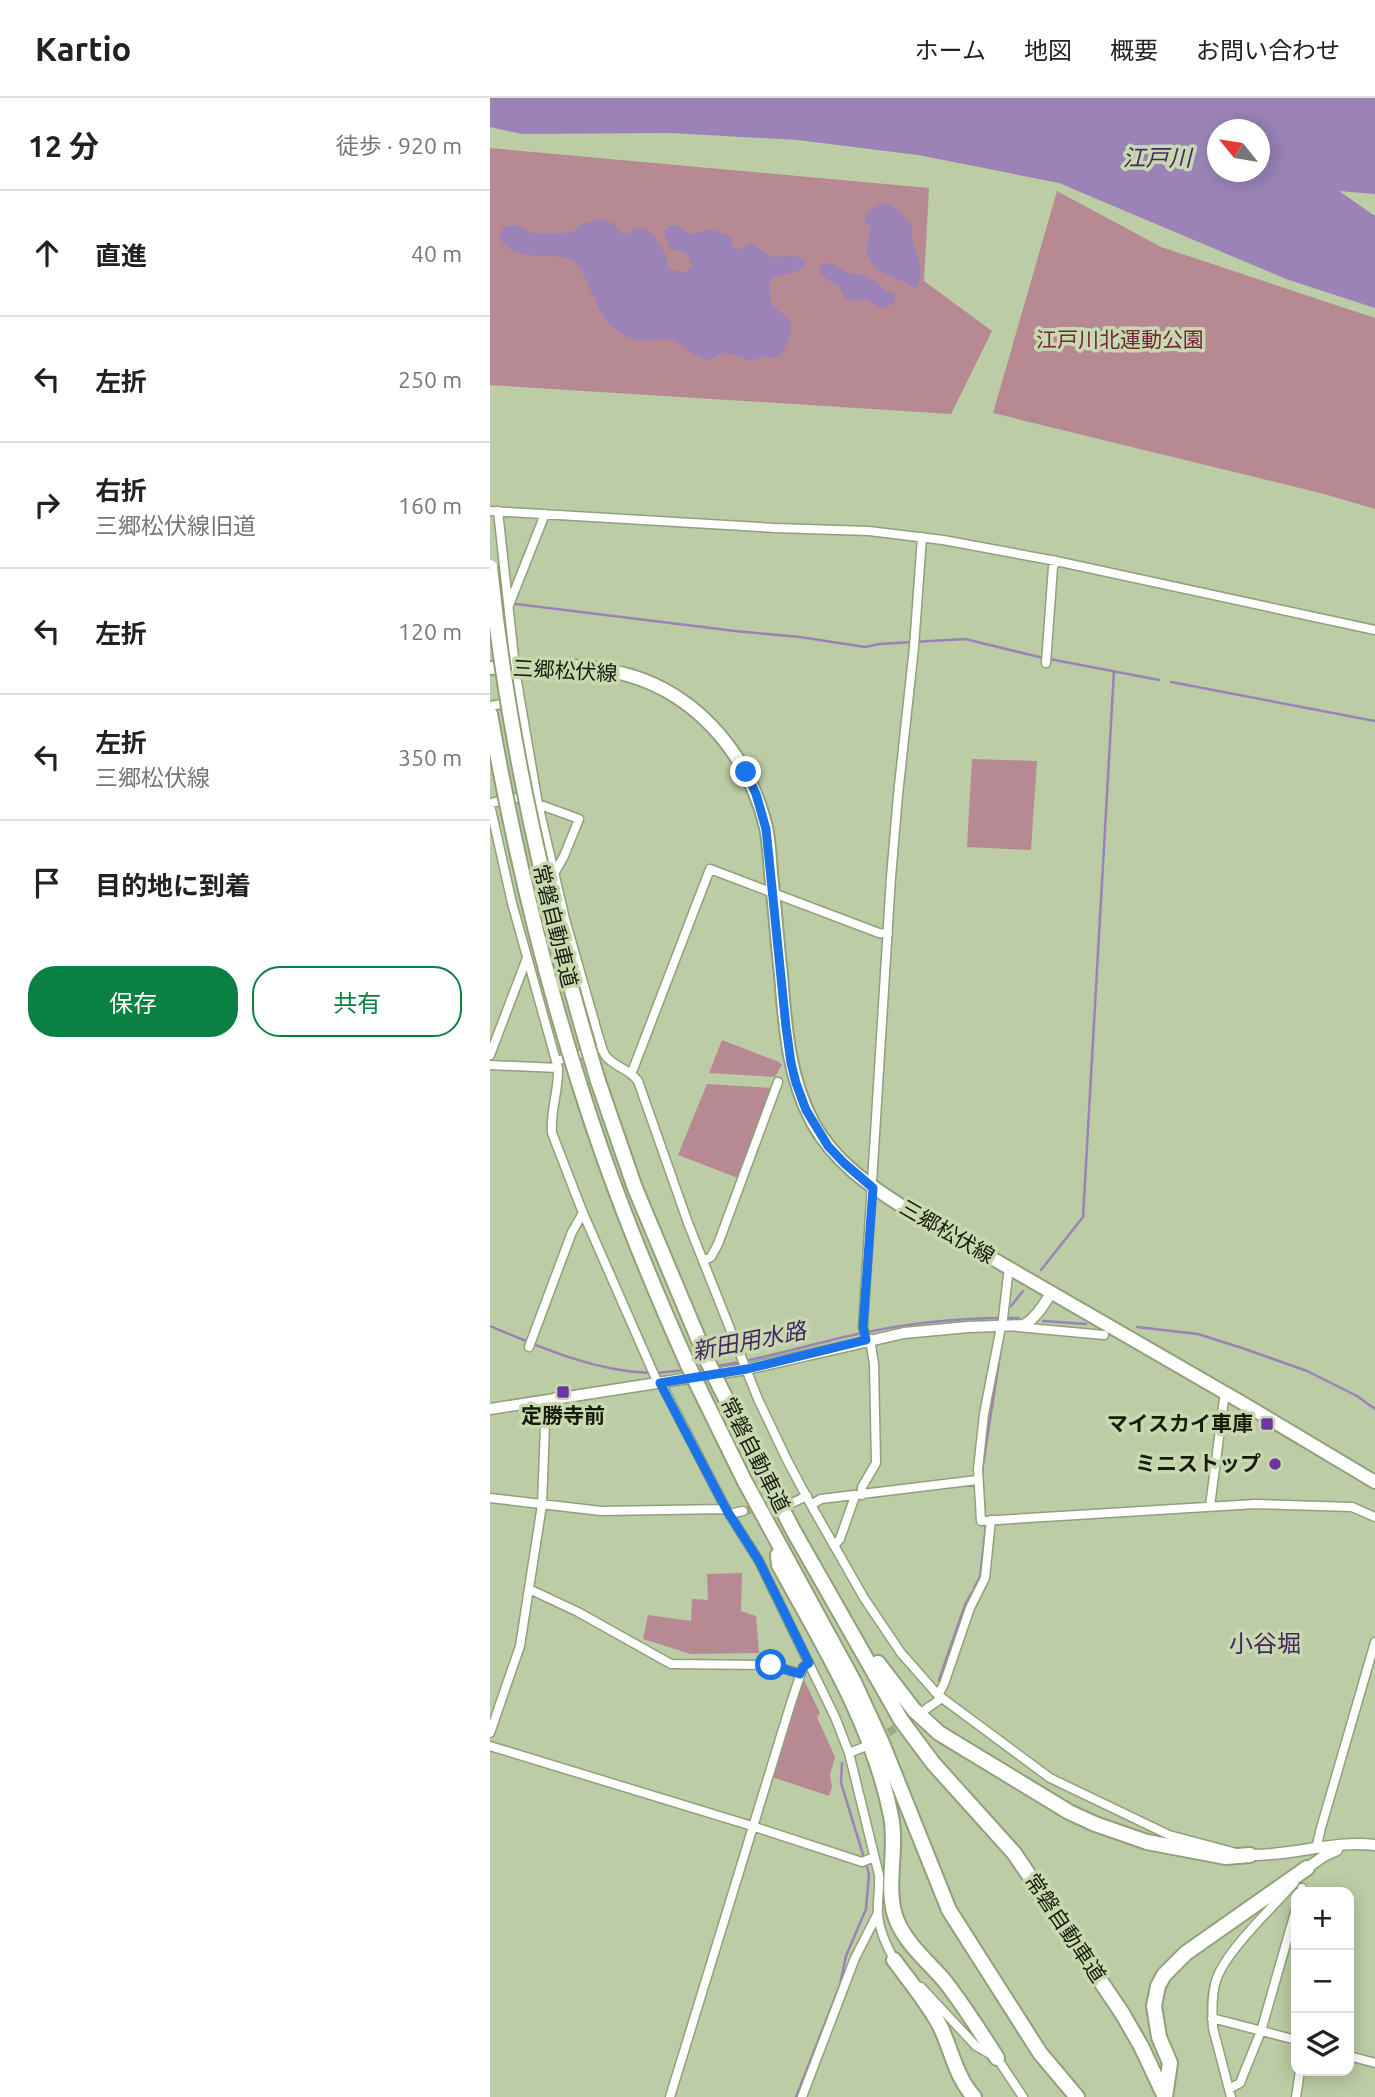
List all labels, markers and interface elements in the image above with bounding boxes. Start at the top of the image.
text: Kartio [35,30,131,67]
text: ホーム [915,37,986,64]
text: 地図 [1024,37,1072,64]
text: 概要 [1110,37,1158,64]
text: お問い合わせ [1196,37,1340,64]
north arrow [1207,119,1270,182]
text: 12 分 [28,129,99,163]
text: 徒歩 · 920 m [336,133,462,158]
water label: 江戸川 [1123,145,1195,170]
icon: ahead [28,234,66,272]
text: 直進 [95,241,147,270]
text: 40 m [411,241,462,266]
park label: 江戸川北運動公園 [1036,327,1204,351]
icon: left [28,360,66,398]
text: 左折 [95,367,147,396]
text: 250 m [398,367,462,392]
text: 右折 [95,476,147,505]
icon: right [28,486,66,524]
text: 160 m [398,493,462,518]
text: 三郷松伏線旧道 [95,513,256,538]
icon: left [28,612,66,650]
text: 左折 [95,619,147,648]
text: 120 m [398,619,462,644]
street label: 三郷松伏線 [512,655,618,685]
text: 左折 [95,728,147,757]
icon: left [28,738,66,776]
text: 350 m [398,745,462,770]
route end [730,756,761,787]
text: 三郷松伏線 [95,765,210,790]
street label: 常磐自動車道 [529,862,583,990]
icon: arrive [28,864,66,902]
text: 目的地に到着 [95,871,251,900]
button: 保存 [28,966,238,1037]
button: 共有 [252,966,462,1037]
street label: 三郷松伏線 [896,1194,999,1268]
water label: 新田用水路 [690,1317,810,1364]
marker: 定勝寺前 [555,1384,571,1400]
street label: 常磐自動車道 [717,1393,795,1516]
place label: 定勝寺前 [521,1403,605,1427]
place label: マイスカイ車庫 [1107,1411,1253,1435]
marker: マイスカイ車庫 [1259,1416,1275,1432]
place label: ミニストップ [1135,1451,1261,1475]
marker: ミニストップ [1267,1456,1283,1472]
district label: 小谷堀 [1229,1630,1301,1657]
route start [755,1649,786,1680]
street label: 常磐自動車道 [1021,1869,1111,1986]
map controls [1291,1887,1354,2076]
button: + [1291,1887,1354,1950]
button: − [1291,1950,1354,2013]
button: layers [1291,2013,1354,2076]

